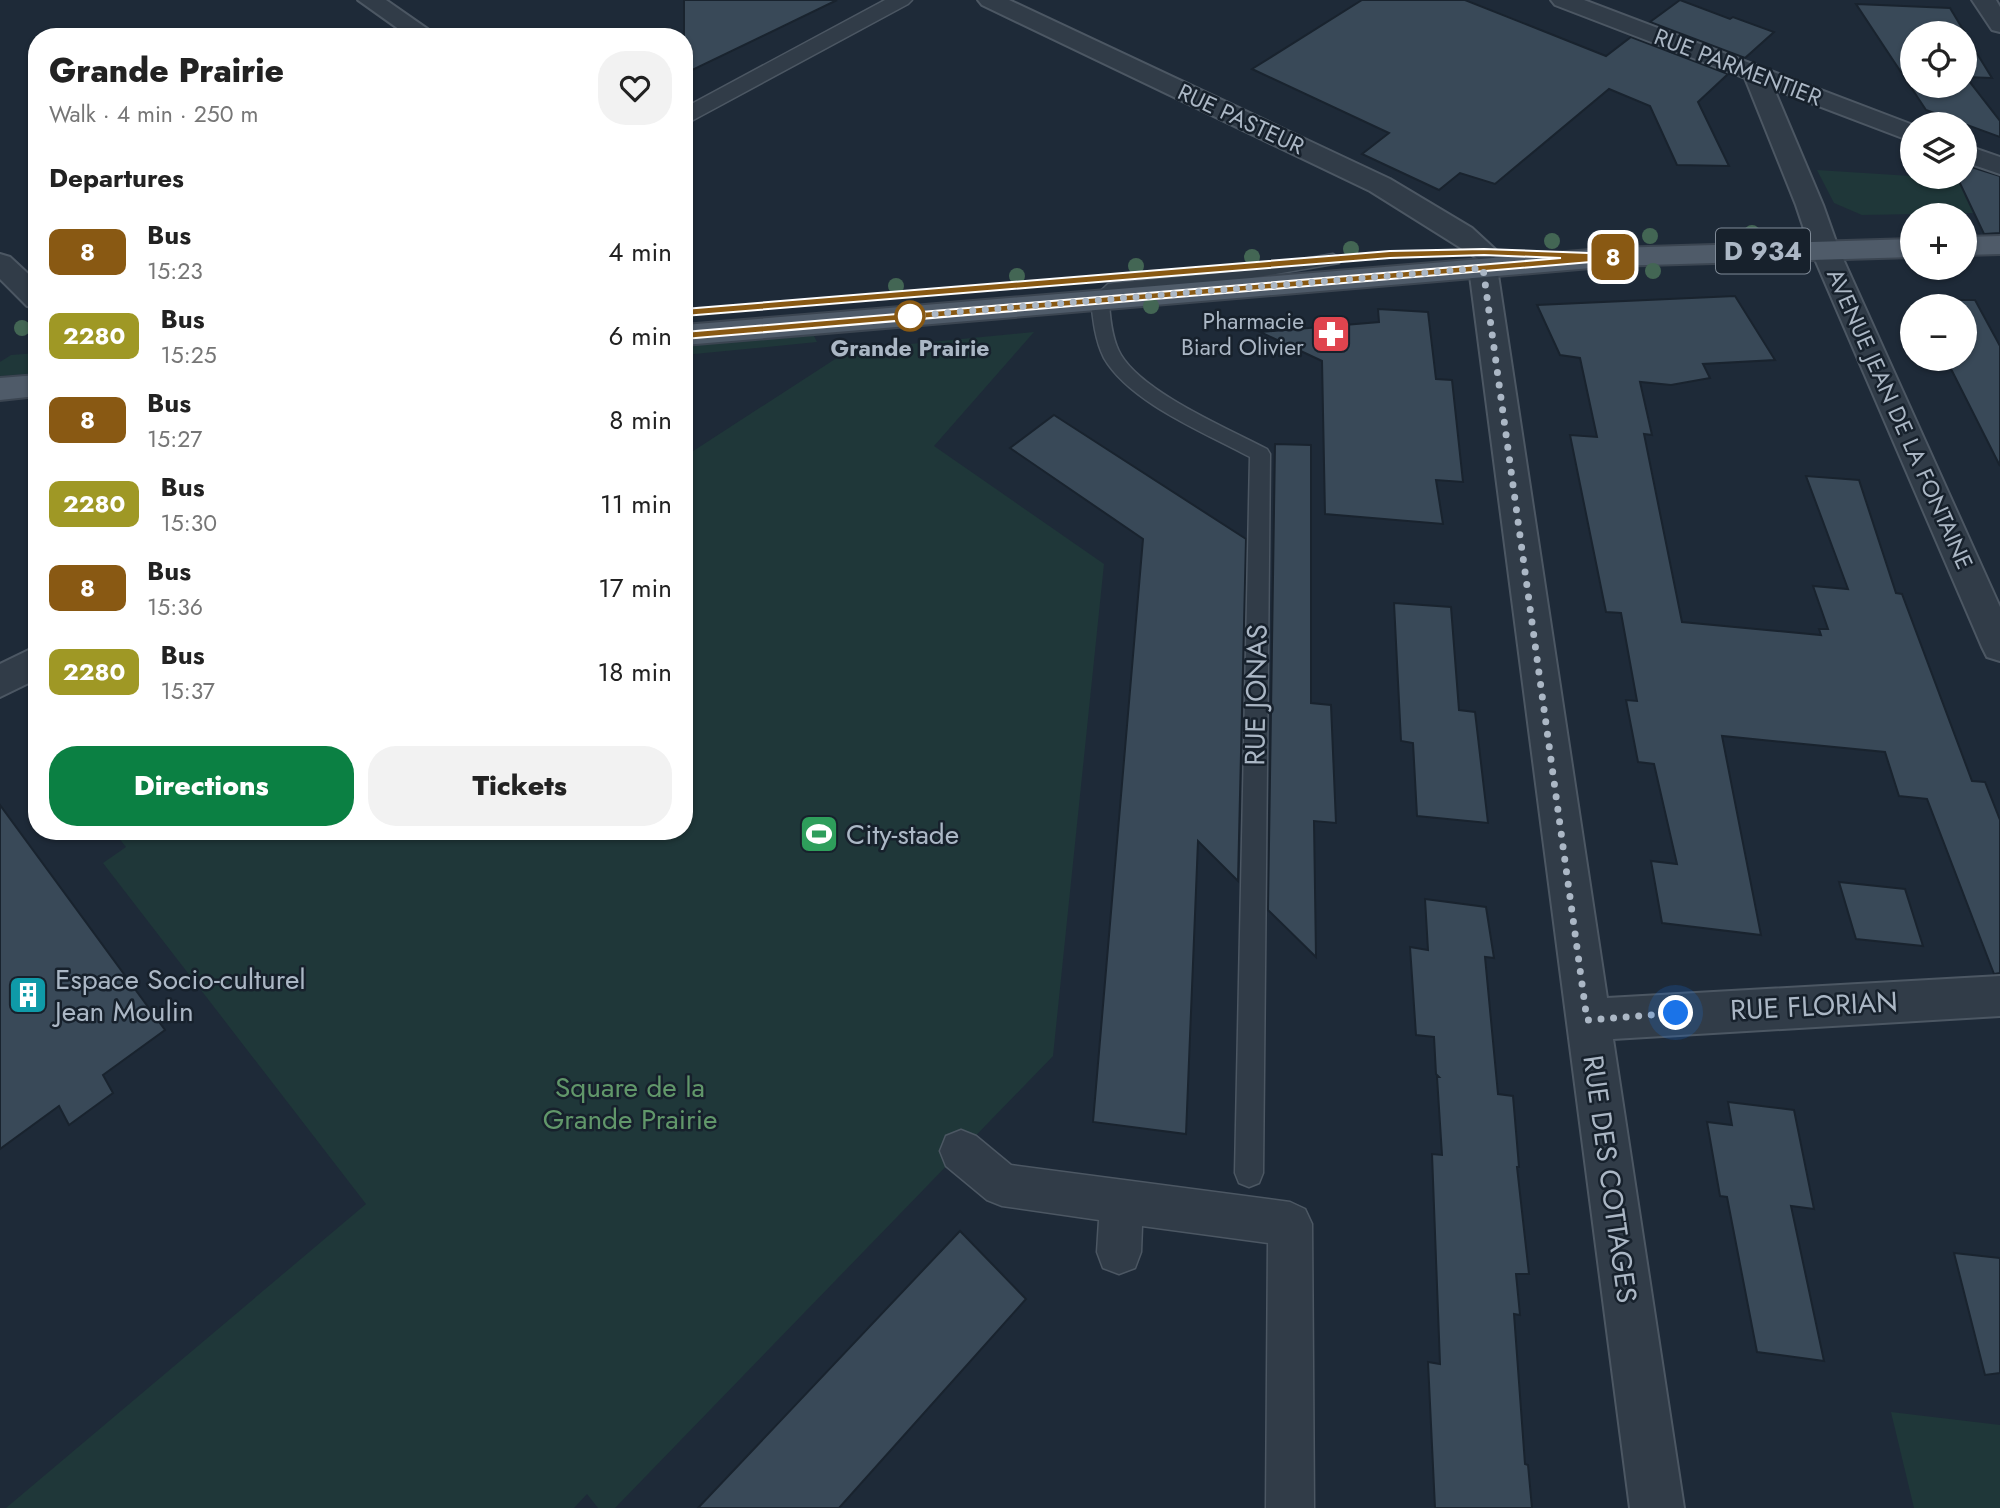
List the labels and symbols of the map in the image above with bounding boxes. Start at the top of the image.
street label: RUE PARMENTIER [1649,19,1827,115]
street label: RUE PASTEUR [1172,75,1310,163]
road number: D 934 [1716,228,1810,274]
line badge: 8 [1590,234,1636,280]
street label: AVENUE JEAN DE LA FONTAINE [1818,263,1982,575]
marker: Grande Prairie [895,301,925,331]
place label: Pharmacie Biard Olivier [1181,304,1304,364]
pharmacy icon: Pharmacie Biard Olivier [1310,313,1352,355]
place label: Grande Prairie [830,331,990,365]
street label: RUE JONAS [1234,624,1278,766]
sports icon: City-stade [798,813,840,855]
place label: City-stade [846,814,959,855]
place label: Espace Socio-culturel Jean Moulin [51,959,306,1032]
building icon: Espace Socio-culturel Jean Moulin [7,974,49,1016]
street label: RUE FLORIAN [1729,981,1899,1031]
your location [1658,995,1693,1030]
street label: RUE DES COTTAGES [1572,1052,1648,1306]
park label: Square de la Grande Prairie [543,1067,717,1140]

